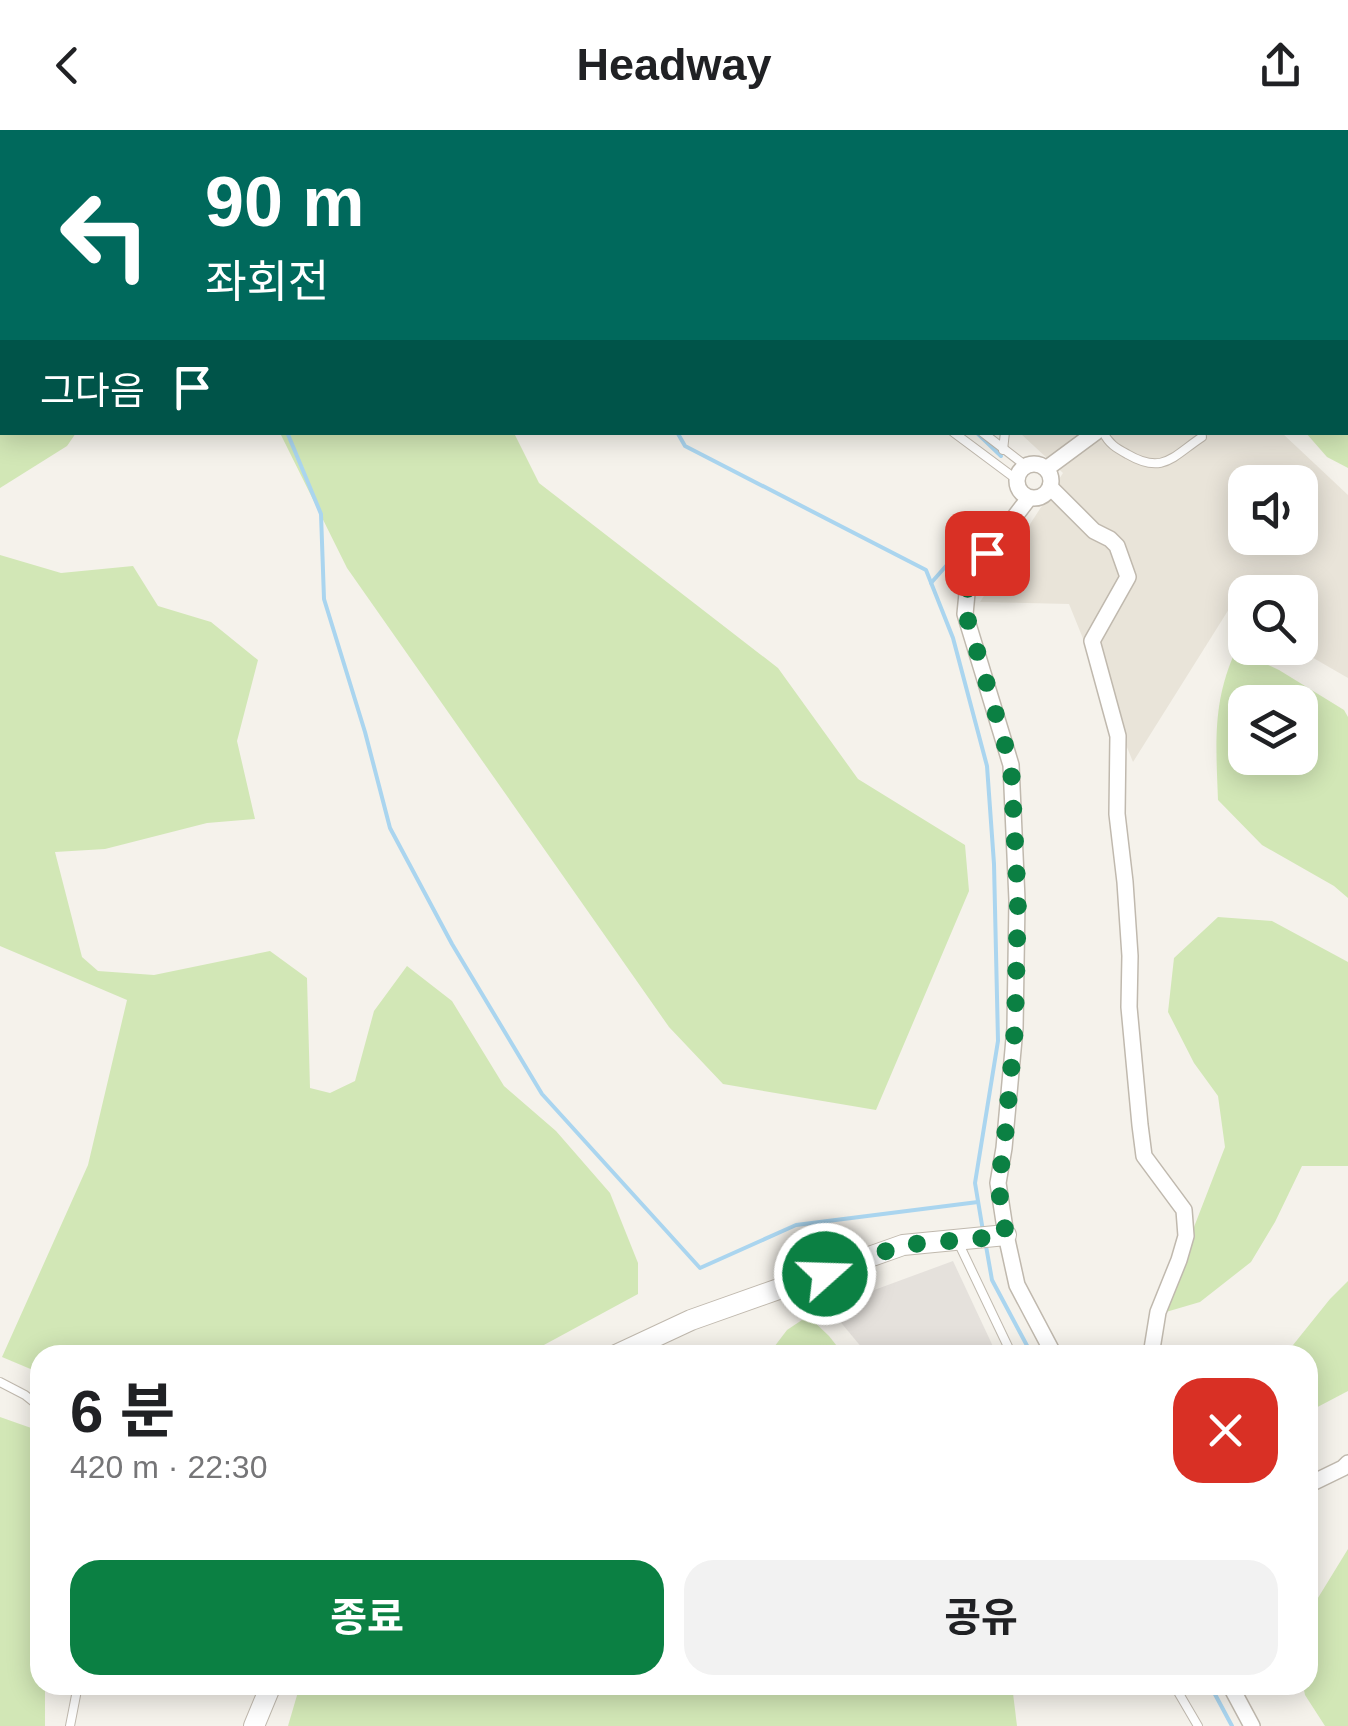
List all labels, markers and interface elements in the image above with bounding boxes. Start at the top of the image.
icon: back [40,38,95,93]
icon: share [1253,38,1308,93]
text: Headway [576,39,772,90]
text: 90 m [205,163,365,241]
icon: left [40,170,170,300]
text: 좌회전 [205,256,329,307]
icon: arrive [165,360,220,415]
text: 그다음 [40,370,145,412]
map controls [1228,465,1318,775]
button: sound [1228,465,1318,555]
pin [945,511,1030,596]
icon: arrive [960,526,1015,581]
button: search [1228,575,1318,665]
button: layers [1228,685,1318,775]
position arrow [773,1222,877,1326]
text: 6 분 [70,1378,175,1445]
button: close [1173,1378,1278,1483]
text: 420 m · 22:30 [70,1449,267,1485]
button: 종료 [70,1560,664,1675]
button: 공유 [684,1560,1278,1675]

